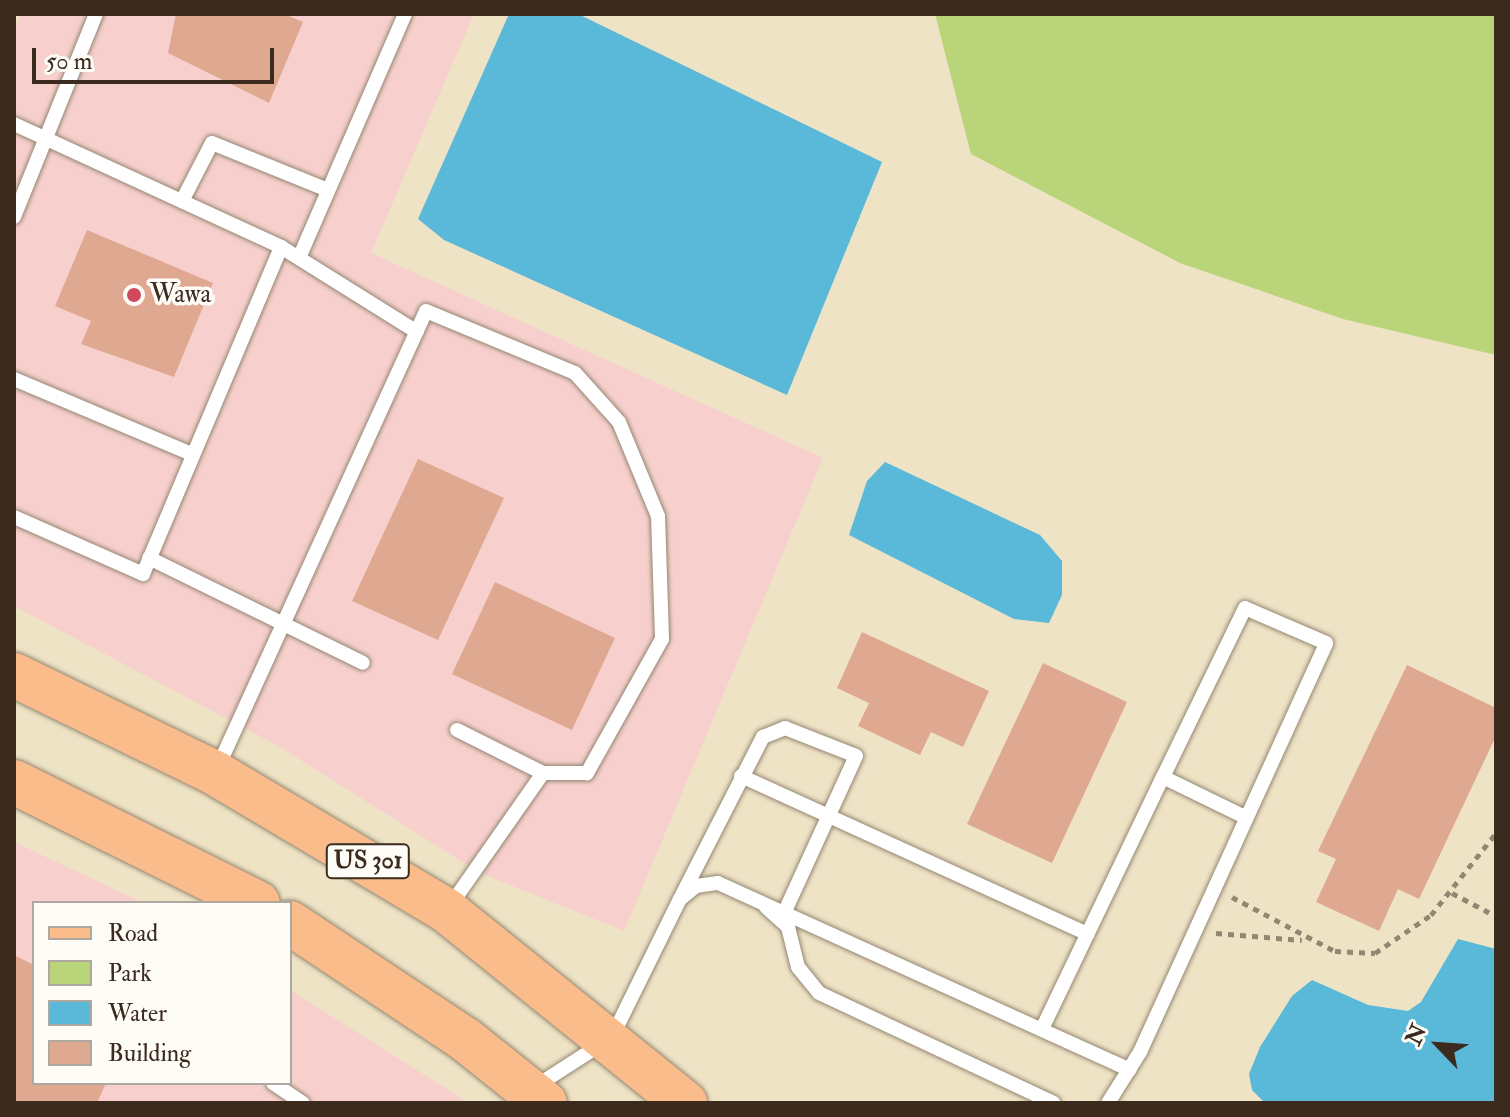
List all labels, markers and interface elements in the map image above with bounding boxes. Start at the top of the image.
scale bar [36,32,278,82]
text: 50 m [46,46,92,77]
place label: Wawa [150,279,211,311]
marker: Wawa [125,286,143,304]
road number: US 301 [324,841,412,881]
legend [32,901,292,1085]
text: Road [108,918,158,949]
text: Park [108,958,152,989]
text: Water [108,998,167,1029]
north arrow [1398,1005,1478,1085]
text: N [1399,1020,1433,1050]
text: Building [108,1038,191,1069]

